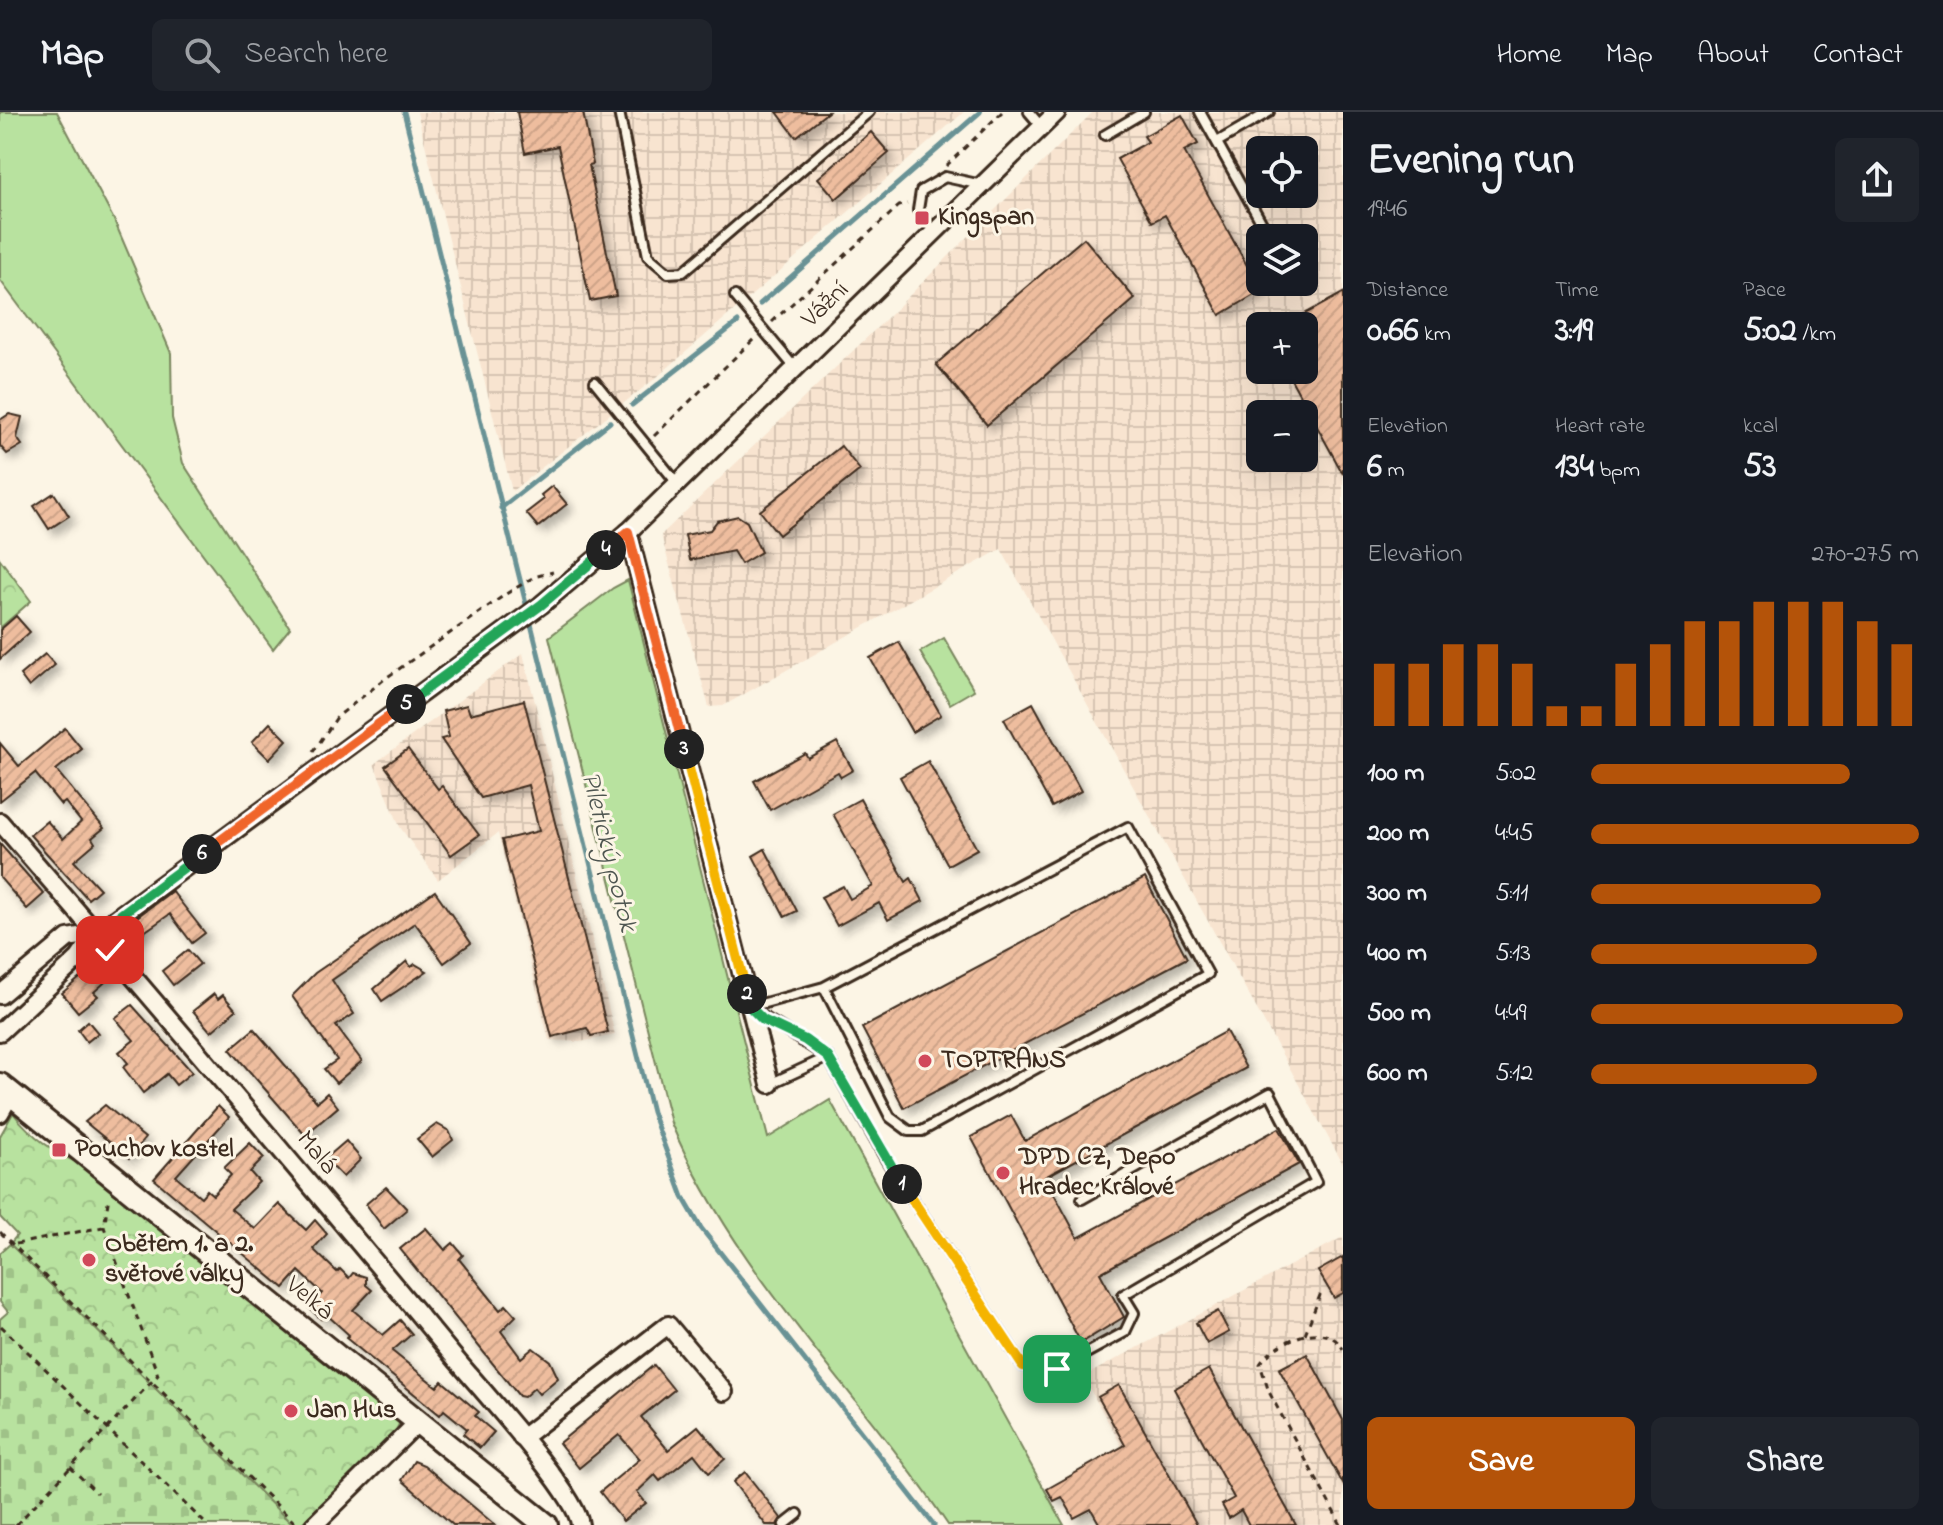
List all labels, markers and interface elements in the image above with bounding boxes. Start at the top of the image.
search box [152,19,712,91]
text: Map [40,27,104,83]
icon: search [180,33,224,77]
text: Search here [244,33,388,77]
text: Home [1496,35,1562,76]
text: Map [1606,35,1653,76]
text: About [1697,35,1769,76]
text: Contact [1813,35,1903,76]
text: Evening run [1367,129,1574,193]
map controls [1246,136,1318,472]
button: locate [1246,136,1318,208]
button: share [1835,138,1919,222]
text: 19:46 [1367,191,1407,229]
place label: Kingspan [938,199,1034,238]
marker: Kingspan [913,209,931,227]
button: layers [1246,224,1318,296]
street label: Vážní [793,273,859,338]
text: Distance [1367,275,1448,307]
text: Time [1555,275,1599,307]
text: Pace [1743,275,1786,307]
text: 0.66 [1367,307,1419,357]
text: 3:19 [1555,307,1593,357]
text: 5:02 [1743,307,1797,357]
button: + [1246,312,1318,384]
text: km [1419,319,1451,351]
text: /km [1797,319,1836,351]
button: − [1246,400,1318,472]
text: Elevation [1367,411,1448,443]
text: Heart rate [1555,411,1645,443]
text: kcal [1743,411,1778,443]
text: 6 [1367,443,1382,493]
text: 134 [1555,443,1594,493]
text: 53 [1743,443,1777,493]
text: m [1382,455,1405,487]
text: bpm [1594,455,1640,487]
pin: 4 [586,530,626,570]
text: 4 [601,534,611,566]
text: Elevation [1367,536,1463,574]
text: 270–275 m [1811,536,1919,574]
pin: 5 [386,684,426,724]
text: 5 [400,688,412,720]
pin: 3 [664,729,704,769]
text: 3 [679,733,689,765]
text: 100 m [1367,755,1424,793]
text: 5:02 [1495,755,1536,793]
water label: Piletický potok [568,768,648,938]
text: 200 m [1367,815,1429,853]
text: 4:45 [1495,815,1534,853]
pin: 6 [182,834,222,874]
text: 6 [197,838,207,870]
text: 300 m [1367,875,1427,913]
text: 5:11 [1495,875,1529,913]
pin [76,916,144,984]
icon: check [88,928,132,972]
text: 400 m [1367,935,1427,973]
text: 5:13 [1495,935,1531,973]
pin: 2 [727,974,767,1014]
text: 2 [742,978,752,1010]
text: 500 m [1367,995,1431,1033]
text: 4:49 [1495,995,1526,1033]
place label: TOPTRANS [941,1042,1066,1080]
marker: TOPTRANS [916,1052,934,1070]
text: 600 m [1367,1055,1428,1093]
text: 5:12 [1495,1055,1533,1093]
street label: Malá [286,1123,346,1183]
place label: Pouchov kostel [75,1131,234,1169]
place label: DPD CZ, Depo Hradec Králové [1018,1139,1176,1207]
marker: Pouchov kostel [50,1141,68,1159]
pin: 1 [882,1164,922,1204]
marker: DPD CZ, Depo Hradec Králové [994,1164,1012,1182]
text: 1 [899,1168,906,1200]
place label: Obětem 1. a 2. světové války [105,1226,254,1294]
marker: Obětem 1. a 2. světové války [80,1251,98,1269]
street label: Velká [276,1267,341,1330]
pin [1023,1335,1091,1403]
icon: arrive [1035,1347,1079,1391]
place label: Jan Hus [307,1392,396,1430]
marker: Jan Hus [282,1402,300,1420]
button: Save [1367,1417,1635,1509]
button: Share [1651,1417,1919,1509]

